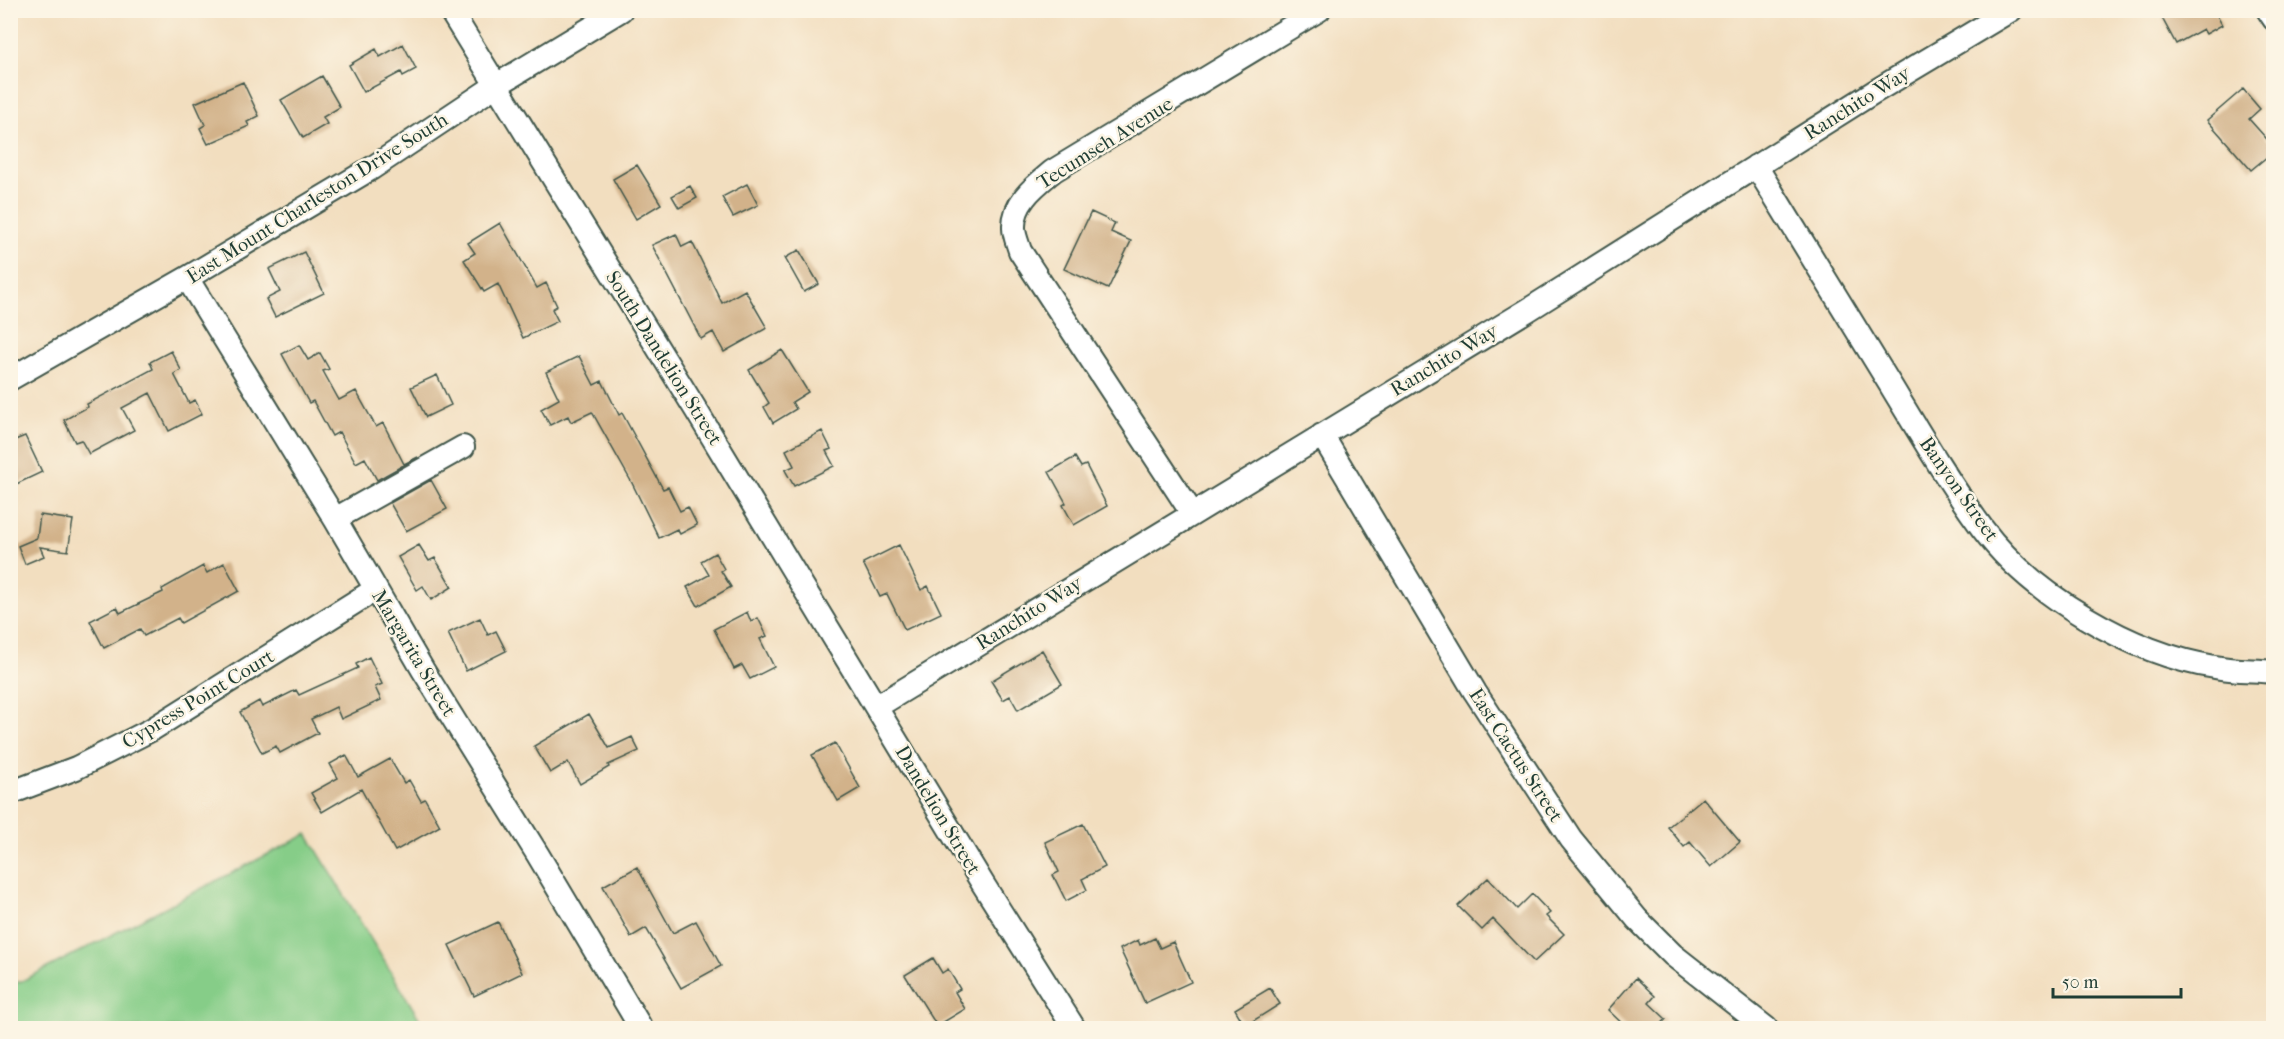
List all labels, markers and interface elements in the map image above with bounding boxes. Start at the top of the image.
street label: Ranchito Way [1800,61,1915,145]
street label: Tecumseh Avenue [1033,92,1177,194]
street label: East Mount Charleston Drive South [182,107,452,288]
street label: South Dandelion Street [601,267,727,449]
street label: Ranchito Way [1386,318,1503,401]
street label: Banyon Street [1915,432,2003,546]
street label: Ranchito Way [972,571,1087,655]
street label: Margarita Street [367,586,461,720]
street label: Cypress Point Court [118,645,278,753]
street label: East Cactus Street [1464,684,1568,826]
street label: Dandelion Street [890,741,986,879]
scale bar [2053,961,2180,999]
text: 50 m [2062,972,2099,993]

